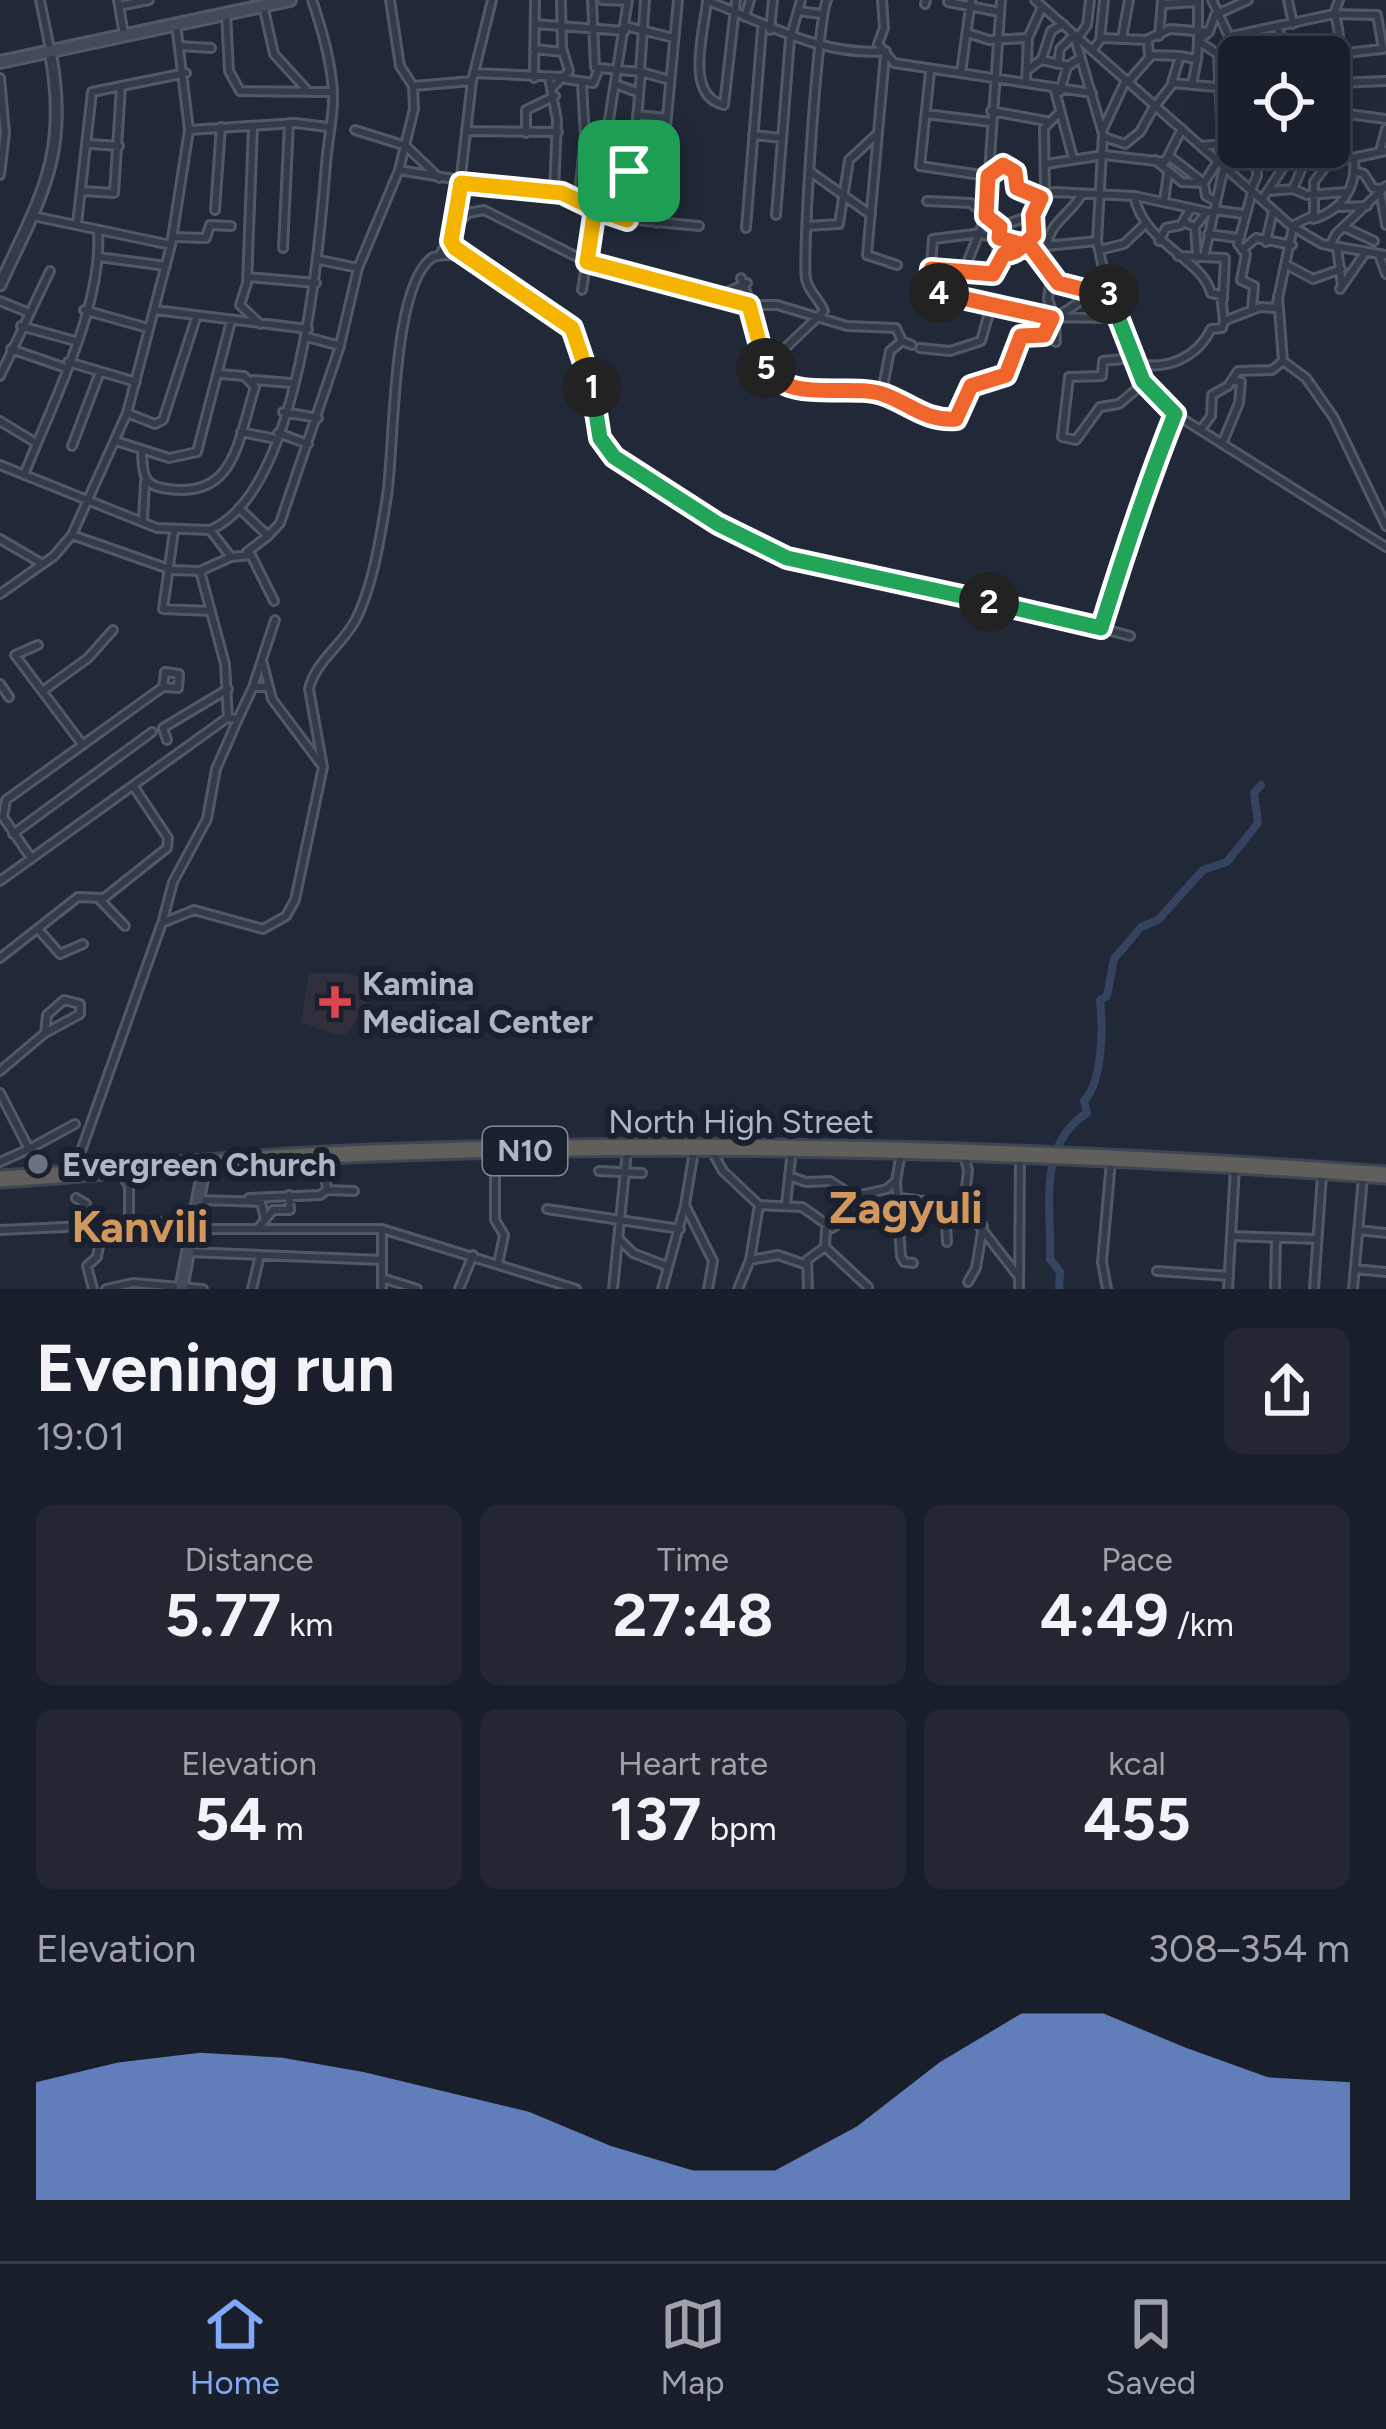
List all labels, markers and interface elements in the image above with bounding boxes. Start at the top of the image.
map controls [1218,36,1350,168]
button: locate [1218,36,1350,168]
pin [578,120,680,222]
icon: arrive [596,138,662,204]
pin: 4 [909,263,969,323]
pin: 3 [1079,264,1139,324]
text: 4 [929,273,949,312]
text: 3 [1100,274,1118,313]
pin: 5 [736,338,796,398]
text: 5 [756,348,776,387]
pin: 1 [562,357,622,417]
text: 1 [585,367,599,406]
pin: 2 [959,572,1019,632]
text: 2 [979,582,999,621]
place label: Kamina Medical Center [362,964,594,1041]
marker: Kamina Medical Center [319,986,351,1018]
street label: North High Street [608,1102,874,1141]
road number: N10 [483,1127,567,1175]
place label: Evergreen Church [62,1145,336,1184]
marker: Evergreen Church [25,1151,51,1177]
district label: Zagyuli [829,1180,983,1234]
district label: Kanvili [71,1199,209,1253]
text: Evening run [36,1328,395,1408]
button: share [1224,1328,1350,1454]
text: 19:01 [36,1413,125,1460]
text: Distance [184,1540,314,1579]
text: Time [657,1540,729,1579]
text: Pace [1101,1540,1173,1579]
text: 5.77 [165,1579,281,1651]
text: 27:48 [613,1579,773,1651]
text: 4:49 [1040,1579,1169,1651]
text: km [281,1605,333,1644]
text: /km [1169,1605,1234,1644]
text: Elevation [181,1744,317,1783]
text: Heart rate [618,1744,768,1783]
text: kcal [1108,1744,1166,1783]
text: 54 [194,1783,267,1855]
text: 137 [609,1783,701,1855]
text: 455 [1083,1783,1191,1855]
text: m [267,1809,304,1848]
text: bpm [701,1809,777,1848]
text: Elevation [36,1925,196,1972]
text: 308–354 m [1148,1925,1350,1972]
tab: Home [190,2291,280,2402]
tab: Map [660,2291,726,2402]
tab: Saved [1105,2291,1196,2402]

